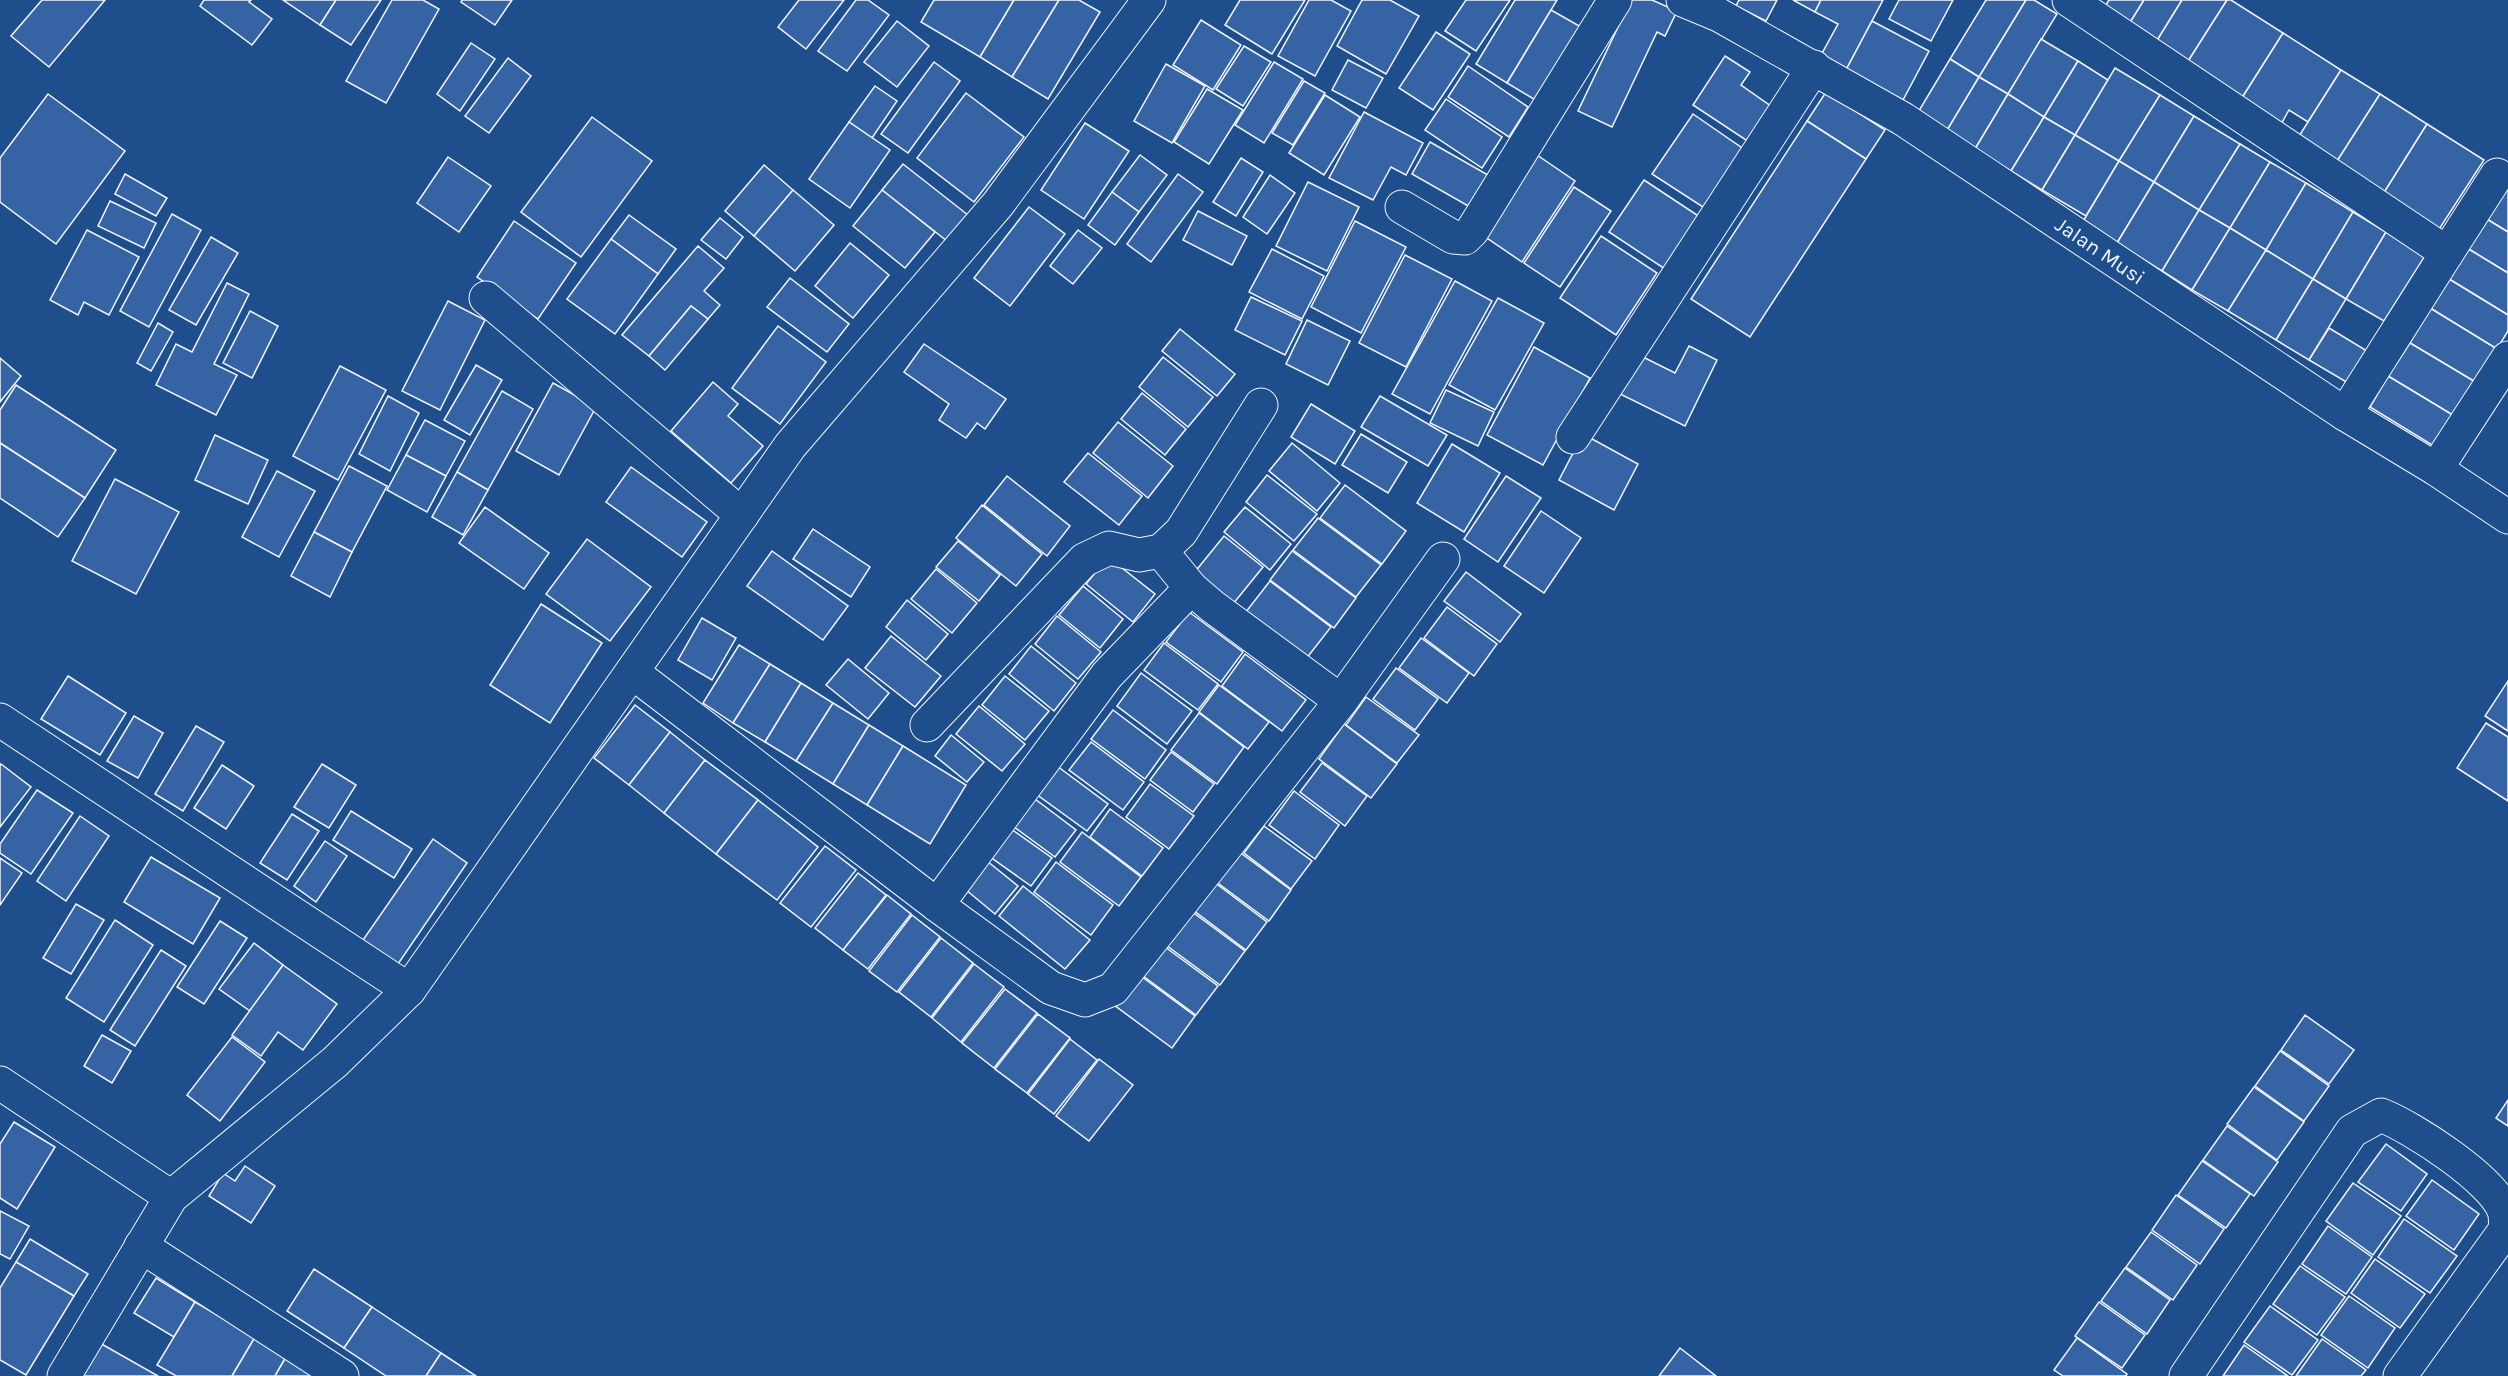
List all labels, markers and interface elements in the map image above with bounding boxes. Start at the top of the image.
street label: Jalan Musi [2051,212,2149,290]

